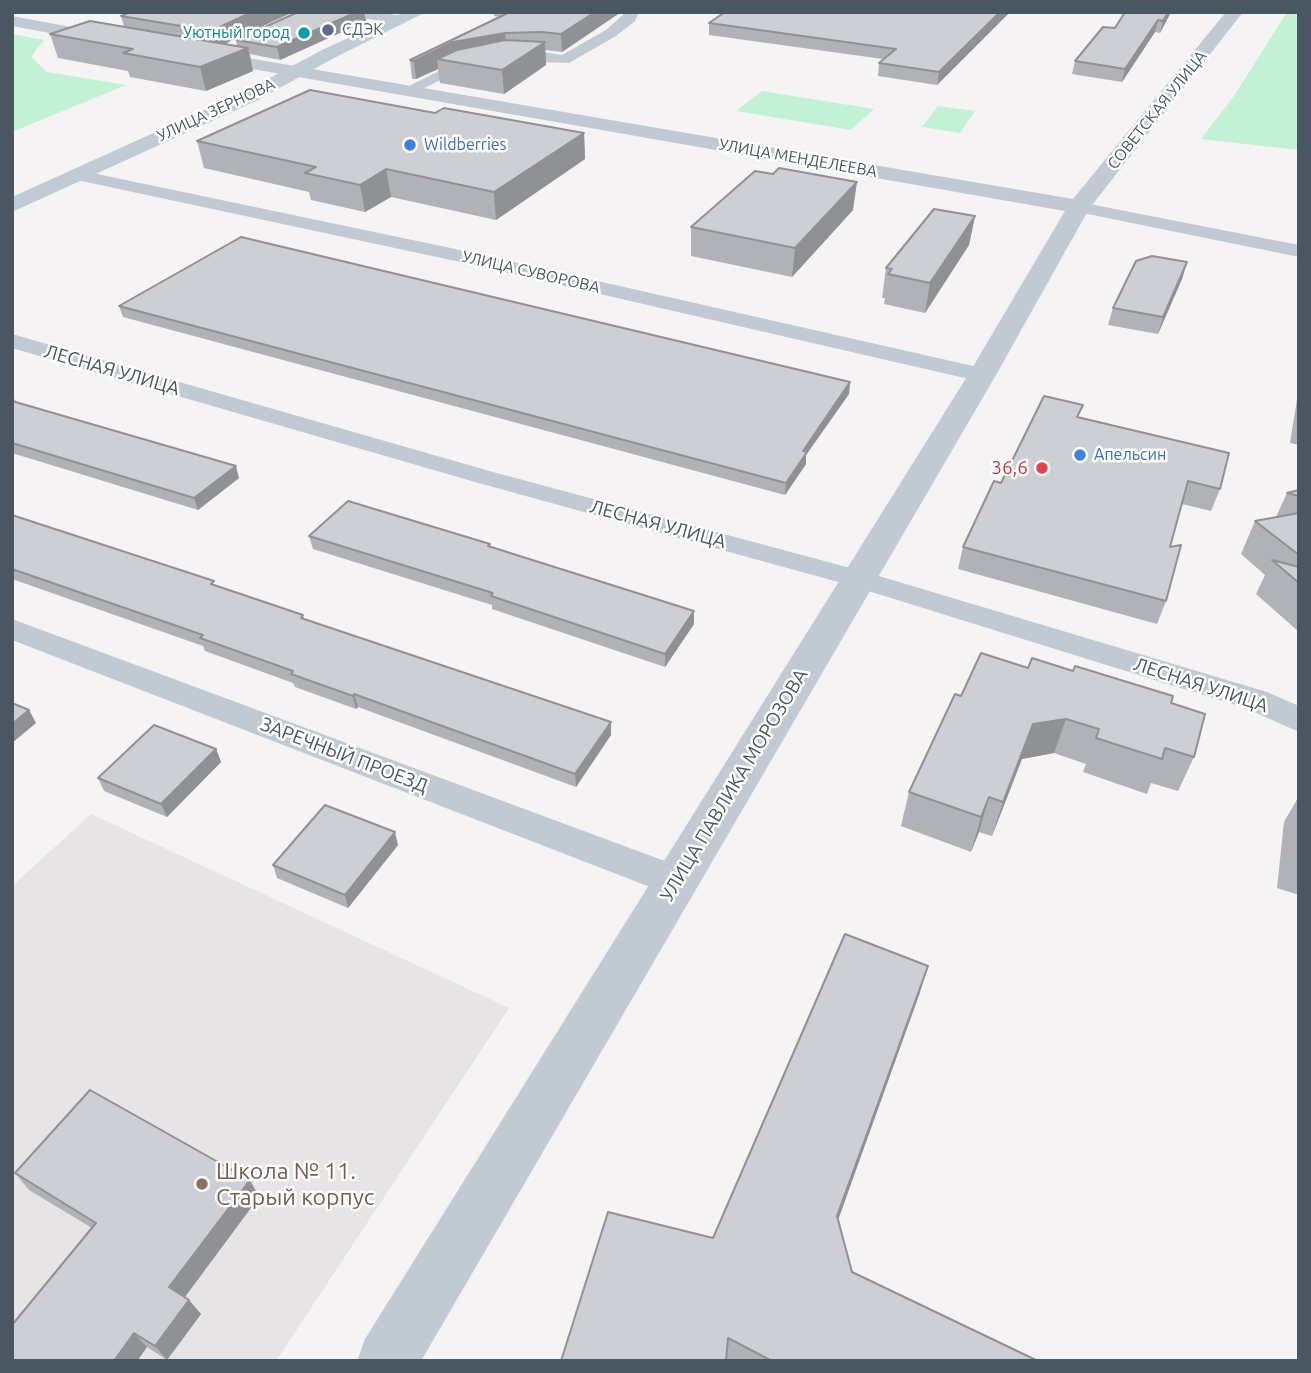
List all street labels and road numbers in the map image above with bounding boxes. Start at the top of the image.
street label: СОВЕТСКАЯ УЛИЦА [1103,47,1211,173]
street label: УЛИЦА ЗЕРНОВА [154,74,278,146]
street label: УЛИЦА МЕНДЕЛЕЕВА [717,135,879,181]
street label: УЛИЦА СУВОРОВА [460,247,602,297]
street label: ЛЕСНАЯ УЛИЦА [42,340,182,400]
street label: ЛЕСНАЯ УЛИЦА [587,495,729,553]
street label: ЛЕСНАЯ УЛИЦА [1131,653,1271,717]
street label: УЛИЦА ПАВЛИКА МОРОЗОВА [655,665,813,905]
street label: ЗАРЕЧНЫЙ ПРОЕЗД [257,713,431,797]

